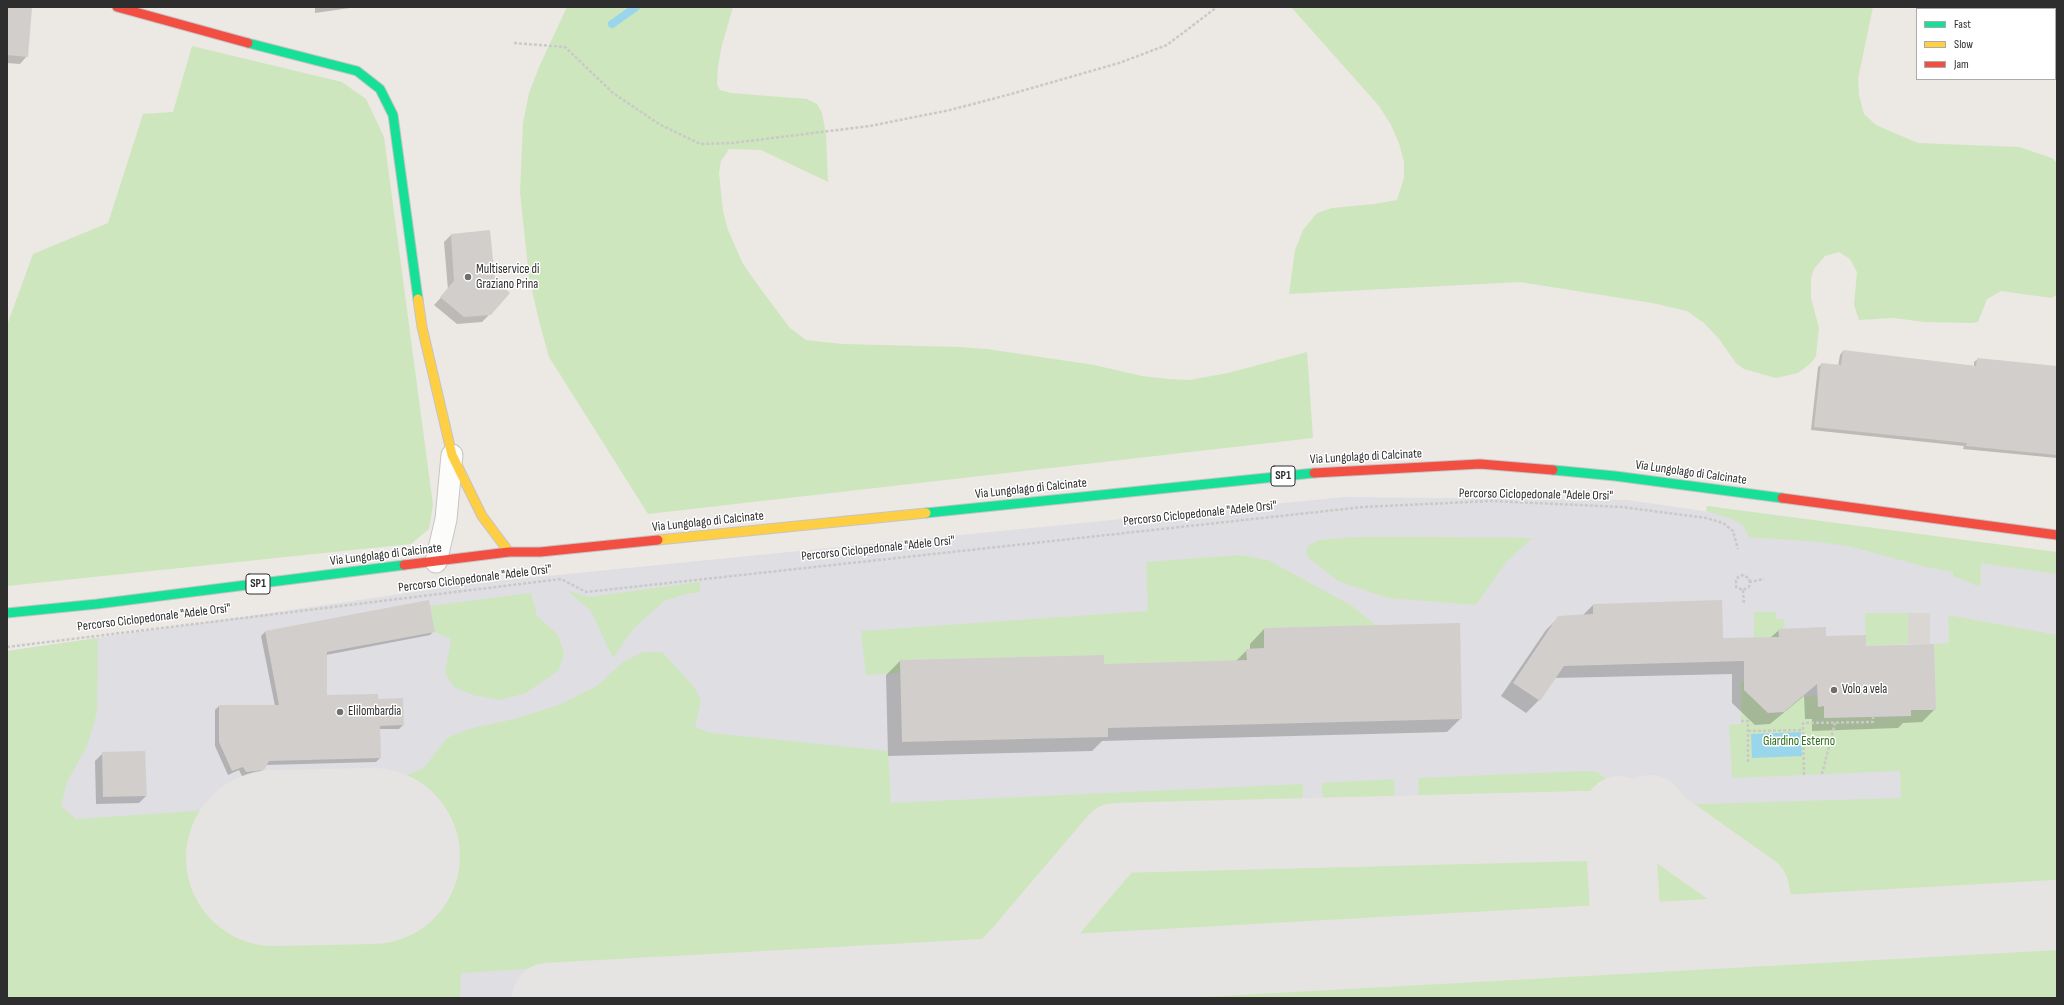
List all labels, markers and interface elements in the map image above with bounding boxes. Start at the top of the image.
legend [1916,8,2056,80]
text: Fast [1954,17,1971,32]
text: Slow [1954,37,1973,52]
text: Jam [1954,57,1969,72]
place label: Multiservice di Graziano Prina [476,262,539,293]
marker: Multiservice di Graziano Prina [463,272,473,282]
street label: Via Lungolago di Calcinate [1309,446,1423,468]
street label: Via Lungolago di Calcinate [1634,457,1748,489]
road number: SP1 [1271,466,1295,486]
street label: Via Lungolago di Calcinate [974,475,1088,503]
street label: Percorso Ciclopedonale "Adele Orsi" [1459,486,1613,504]
street label: Percorso Ciclopedonale "Adele Orsi" [1122,498,1278,530]
street label: Via Lungolago di Calcinate [651,508,765,536]
street label: Percorso Ciclopedonale "Adele Orsi" [800,533,956,565]
street label: Via Lungolago di Calcinate [329,540,443,570]
street label: Percorso Ciclopedonale "Adele Orsi" [398,562,552,596]
road number: SP1 [246,574,270,594]
street label: Percorso Ciclopedonale "Adele Orsi" [77,601,231,635]
place label: Volo a vela [1842,682,1887,698]
marker: Volo a vela [1829,685,1839,695]
place label: Elilombardia [348,704,401,720]
marker: Elilombardia [335,707,345,717]
park label: Giardino Esterno [1763,734,1835,750]

